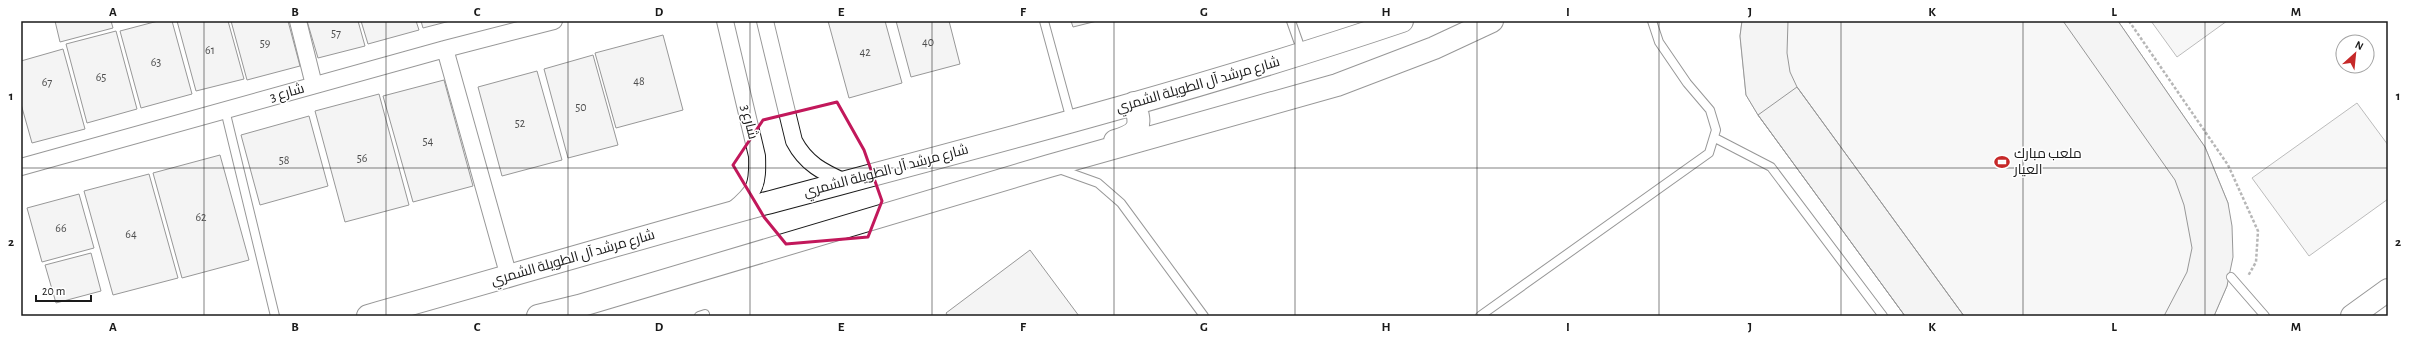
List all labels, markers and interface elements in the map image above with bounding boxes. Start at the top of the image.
text: A [109,6,117,19]
text: B [291,6,299,19]
text: C [474,6,481,19]
text: D [655,6,664,19]
text: E [838,6,845,19]
text: F [1020,6,1027,19]
text: G [1200,6,1208,19]
text: H [1381,6,1391,19]
text: I [1566,6,1570,19]
text: J [1748,6,1752,19]
text: K [1928,6,1936,19]
text: L [2111,6,2117,19]
text: M [2291,6,2301,19]
house number: 57 [331,27,341,39]
north arrow [2335,34,2375,74]
house number: 40 [922,36,934,48]
house number: 59 [260,37,271,49]
text: N [2353,39,2365,52]
house number: 61 [205,44,215,56]
house number: 42 [859,46,871,58]
street label: شارع مرشد آل الطويلة الشمري [1114,54,1283,119]
house number: 63 [151,56,161,68]
house number: 65 [96,71,106,83]
house number: 48 [633,75,645,87]
house number: 67 [42,76,52,88]
street label: شارع 3 [268,81,306,106]
text: 1 [9,90,13,103]
text: 1 [2396,90,2400,103]
house number: 50 [575,101,587,113]
street label: شارع 3 [737,103,760,141]
house number: 52 [515,117,526,129]
house number: 54 [423,135,434,147]
street label: شارع مرشد آل الطويلة الشمري [802,141,971,204]
place label: ملعب مبارك العيار [2013,147,2082,177]
house number: 56 [357,152,368,164]
sports icon: ملعب مبارك العيار [1993,153,2011,171]
house number: 58 [279,154,290,166]
house number: 62 [195,211,207,223]
house number: 66 [55,222,67,234]
street label: شارع مرشد آل الطويلة الشمري [489,227,658,292]
house number: 64 [125,228,137,240]
text: 2 [8,236,14,249]
text: 2 [2395,236,2401,249]
scale bar [36,277,91,303]
text: 20 m [42,285,65,297]
text: A [109,321,117,334]
text: B [291,321,299,334]
text: C [474,321,481,334]
text: D [655,321,664,334]
text: E [838,321,845,334]
text: F [1020,321,1027,334]
text: G [1200,321,1208,334]
text: H [1381,321,1391,334]
text: I [1566,321,1570,334]
text: J [1748,321,1752,334]
text: K [1928,321,1936,334]
text: L [2111,321,2117,334]
text: M [2291,321,2301,334]

